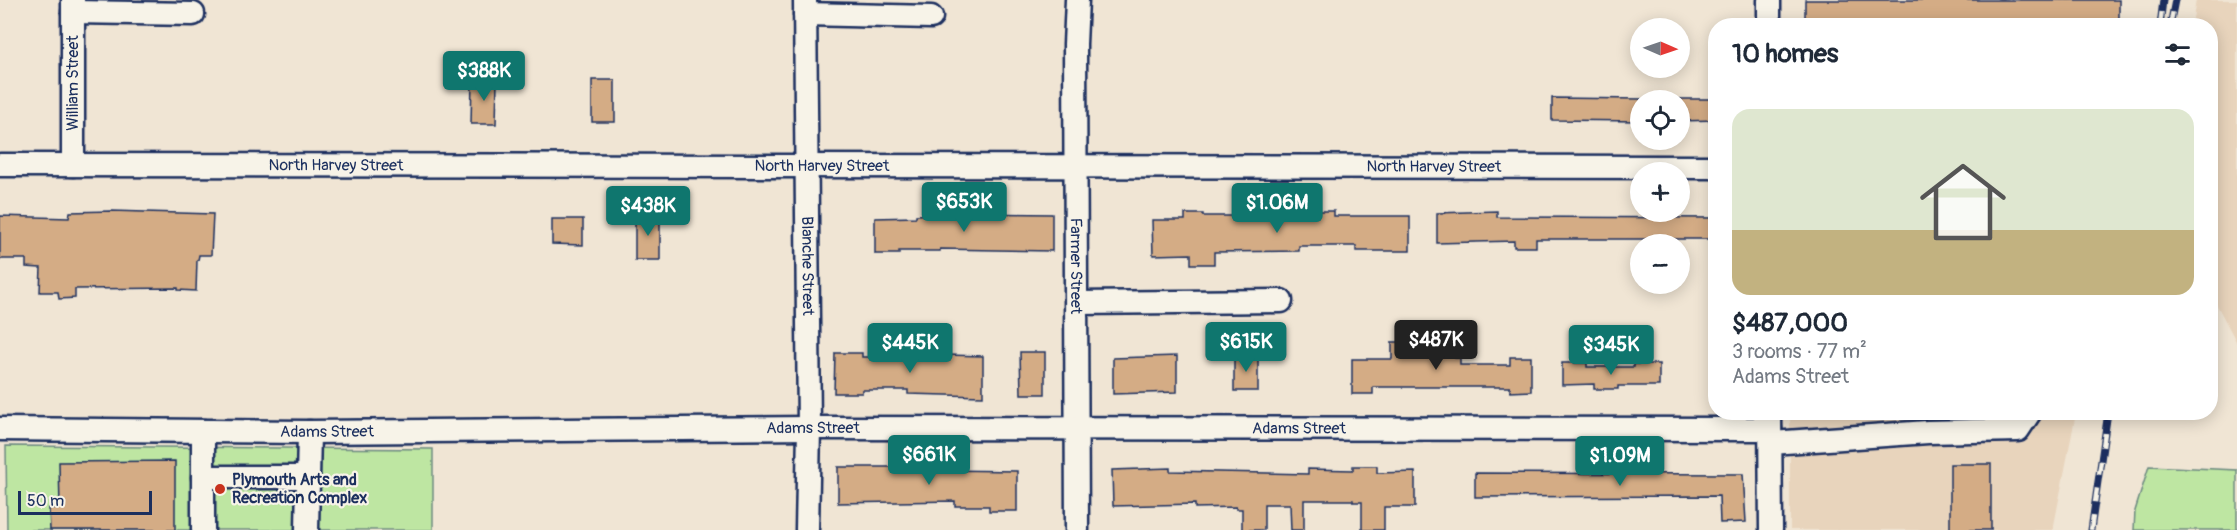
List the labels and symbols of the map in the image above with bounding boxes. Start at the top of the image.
north arrow [1630,18,1690,78]
street label: William Street [63,35,83,131]
pin: $388K [442,51,526,102]
street label: North Harvey Street [269,155,404,175]
street label: North Harvey Street [755,156,890,176]
street label: North Harvey Street [1367,157,1502,177]
pin: $653K [922,182,1006,233]
pin: $1.06M [1228,183,1326,234]
pin: $438K [606,186,690,237]
street label: Blanche Street [797,216,818,316]
street label: Farmer Street [1066,218,1086,315]
pin: $487K [1394,320,1478,371]
pin: $615K [1204,322,1288,373]
pin: $445K [868,323,952,374]
pin: $345K [1569,325,1653,376]
street label: Adams Street [766,418,860,438]
street label: Adams Street [1252,418,1346,439]
street label: Adams Street [280,421,374,442]
pin: $661K [887,435,971,486]
pin: $1.09M [1571,436,1669,487]
place label: Plymouth Arts and Recreation Complex [232,470,367,508]
marker: Plymouth Arts and Recreation Complex [213,482,227,496]
scale bar [18,488,152,516]

